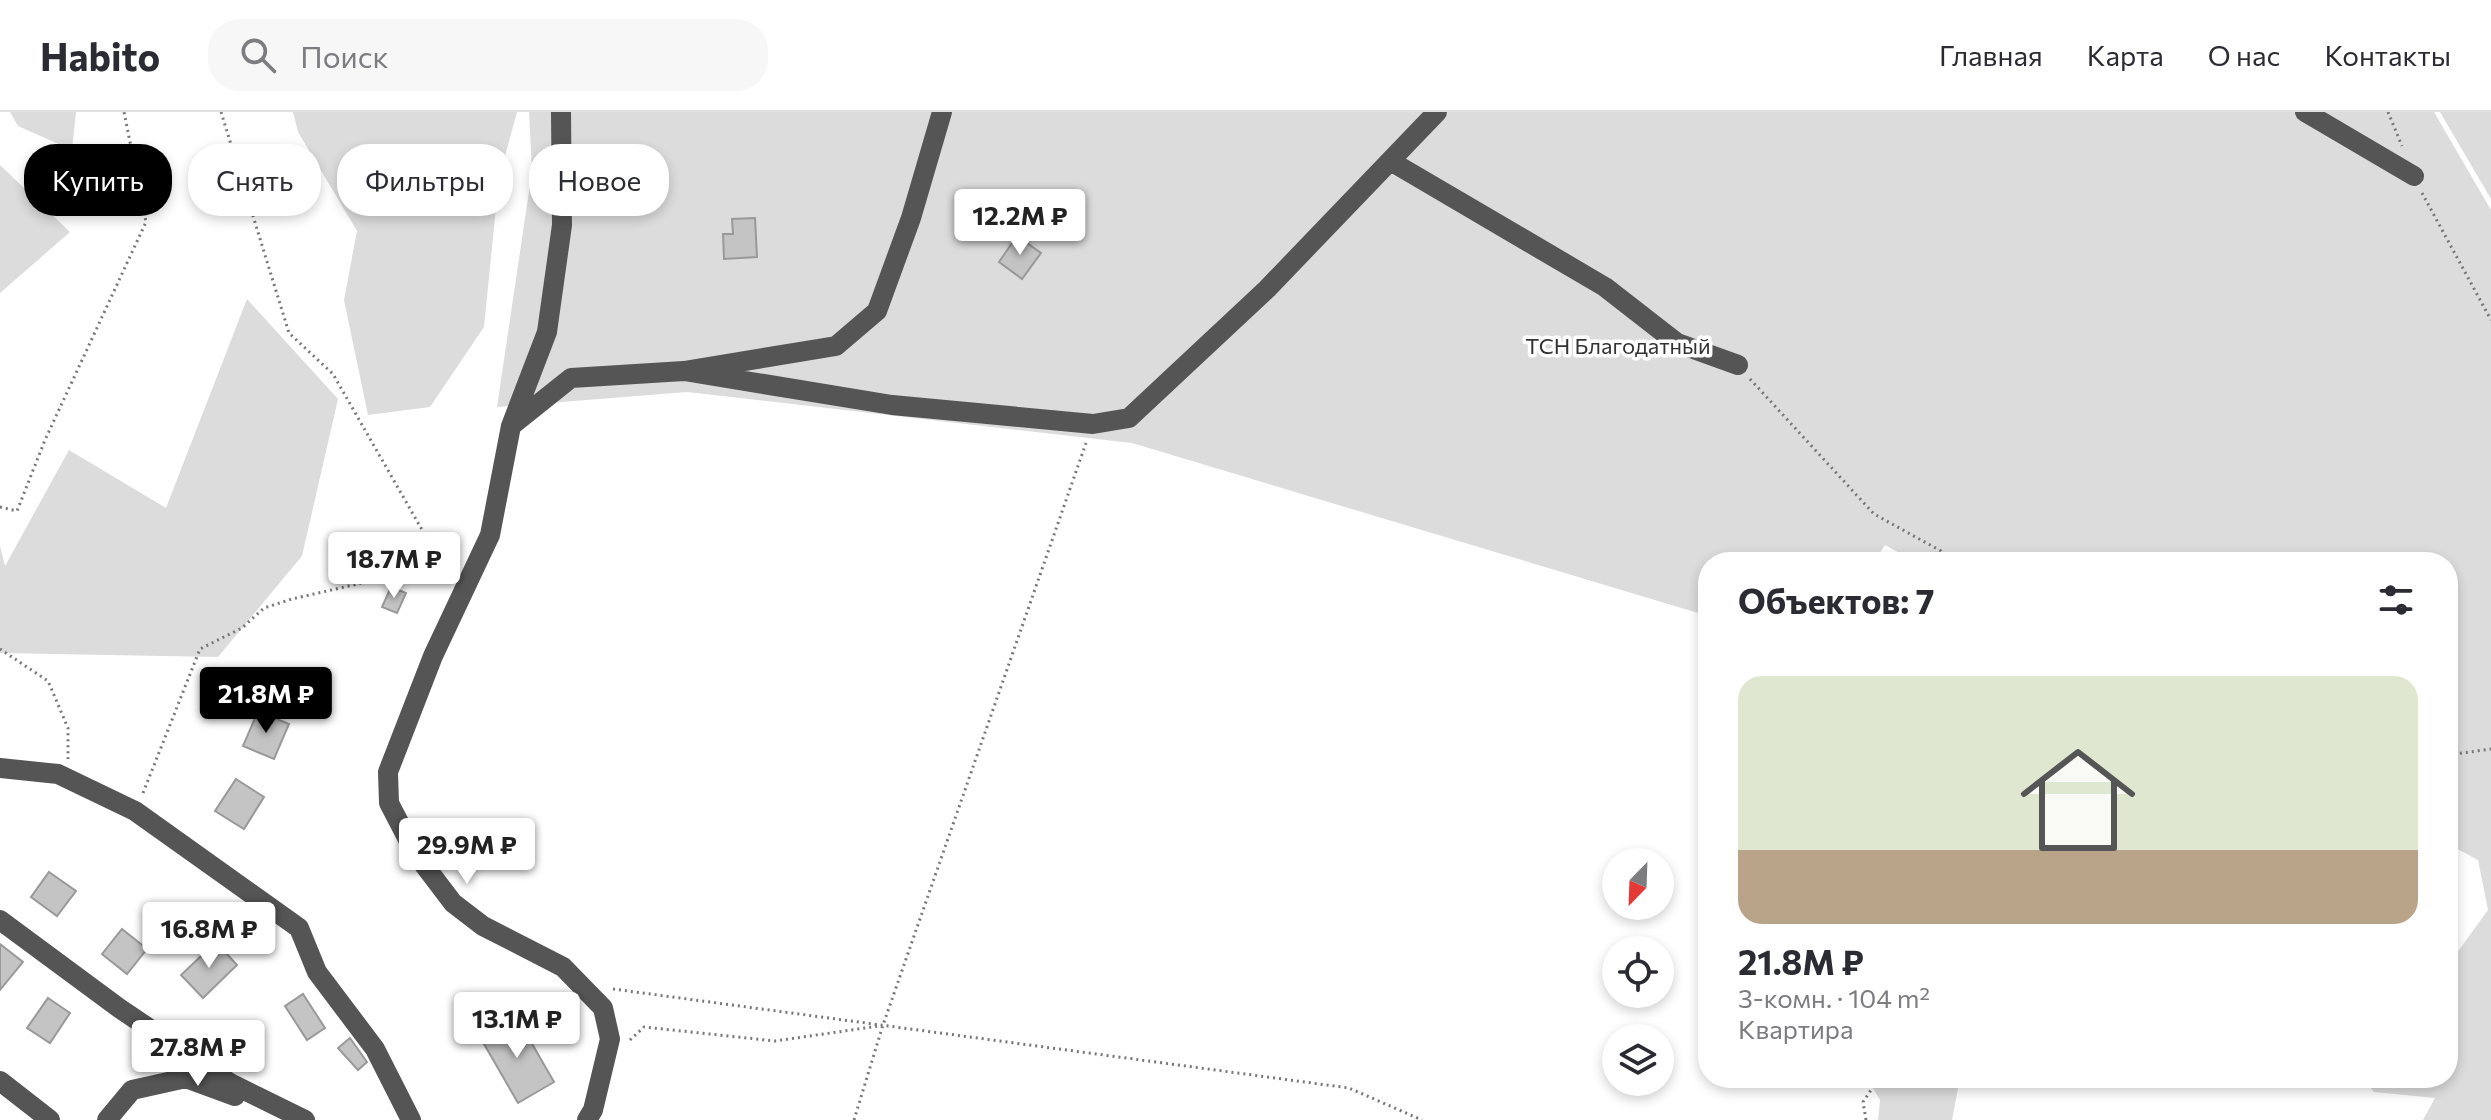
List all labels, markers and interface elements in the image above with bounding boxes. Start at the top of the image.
search box [208,19,768,91]
text: Habito [40,32,160,79]
icon: search [236,33,280,77]
text: Поиск [300,37,389,74]
text: Главная [1939,38,2043,72]
text: Карта [2087,38,2164,72]
text: О нас [2208,38,2280,72]
text: Контакты [2324,38,2451,72]
chip: Купить [24,144,172,216]
chip: Снять [188,144,321,216]
chip: Фильтры [337,144,513,216]
chip: Новое [529,144,669,216]
pin: 12.2M ₽ [946,189,1094,257]
text: 12.2M ₽ [972,199,1068,230]
park label: ТСН Благодатный [1525,332,1711,359]
pin: 18.7M ₽ [320,532,468,600]
text: 18.7M ₽ [346,542,442,573]
icon: filters [2374,578,2418,622]
text: Объектов: 7 [1738,579,1934,621]
pin: 21.8M ₽ [192,667,340,735]
text: 21.8M ₽ [218,677,314,708]
icon: home [2006,728,2150,872]
pin: 29.9M ₽ [393,818,541,886]
text: 29.9M ₽ [417,828,517,859]
north arrow [1602,848,1674,920]
map controls [1602,848,1674,1096]
pin: 16.8M ₽ [135,902,283,970]
text: 16.8M ₽ [160,912,258,943]
button: locate [1602,936,1674,1008]
text: 21.8M ₽ [1738,940,1864,982]
text: 3-комн. · 104 m² [1738,982,1930,1013]
pin: 13.1M ₽ [443,992,591,1060]
text: 13.1M ₽ [472,1002,562,1033]
text: Квартира [1738,1013,1854,1044]
pin: 27.8M ₽ [124,1020,272,1088]
button: layers [1602,1024,1674,1096]
text: 27.8M ₽ [150,1030,246,1061]

